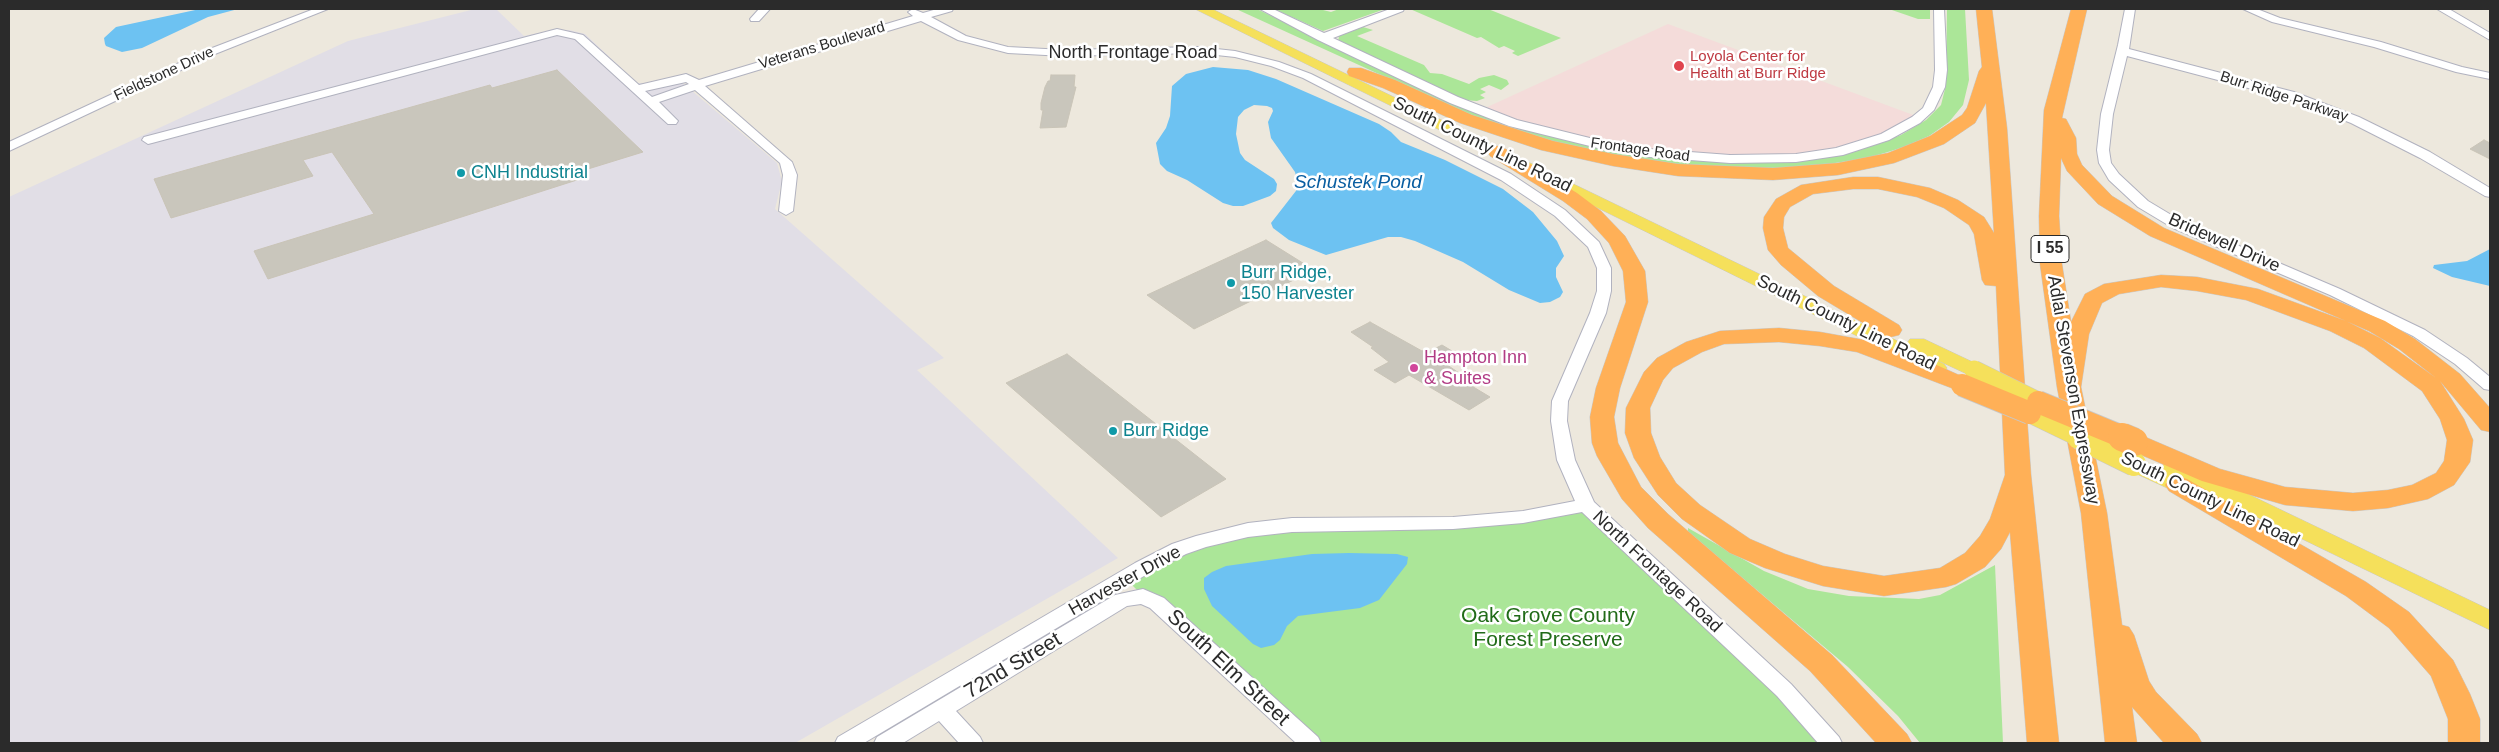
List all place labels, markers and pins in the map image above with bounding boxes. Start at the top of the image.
place label: Loyola Center for Health at Burr Ridge [1690,48,1826,83]
marker: Loyola Center for Health at Burr Ridge [1672,59,1686,73]
place label: CNH Industrial [471,162,588,184]
marker: CNH Industrial [455,167,467,179]
place label: Burr Ridge, 150 Harvester [1241,262,1354,304]
marker: Burr Ridge, 150 Harvester [1225,277,1237,289]
place label: Hampton Inn & Suites [1424,347,1527,389]
marker: Hampton Inn & Suites [1408,362,1420,374]
place label: Burr Ridge [1123,420,1209,442]
marker: Burr Ridge [1107,425,1119,437]

